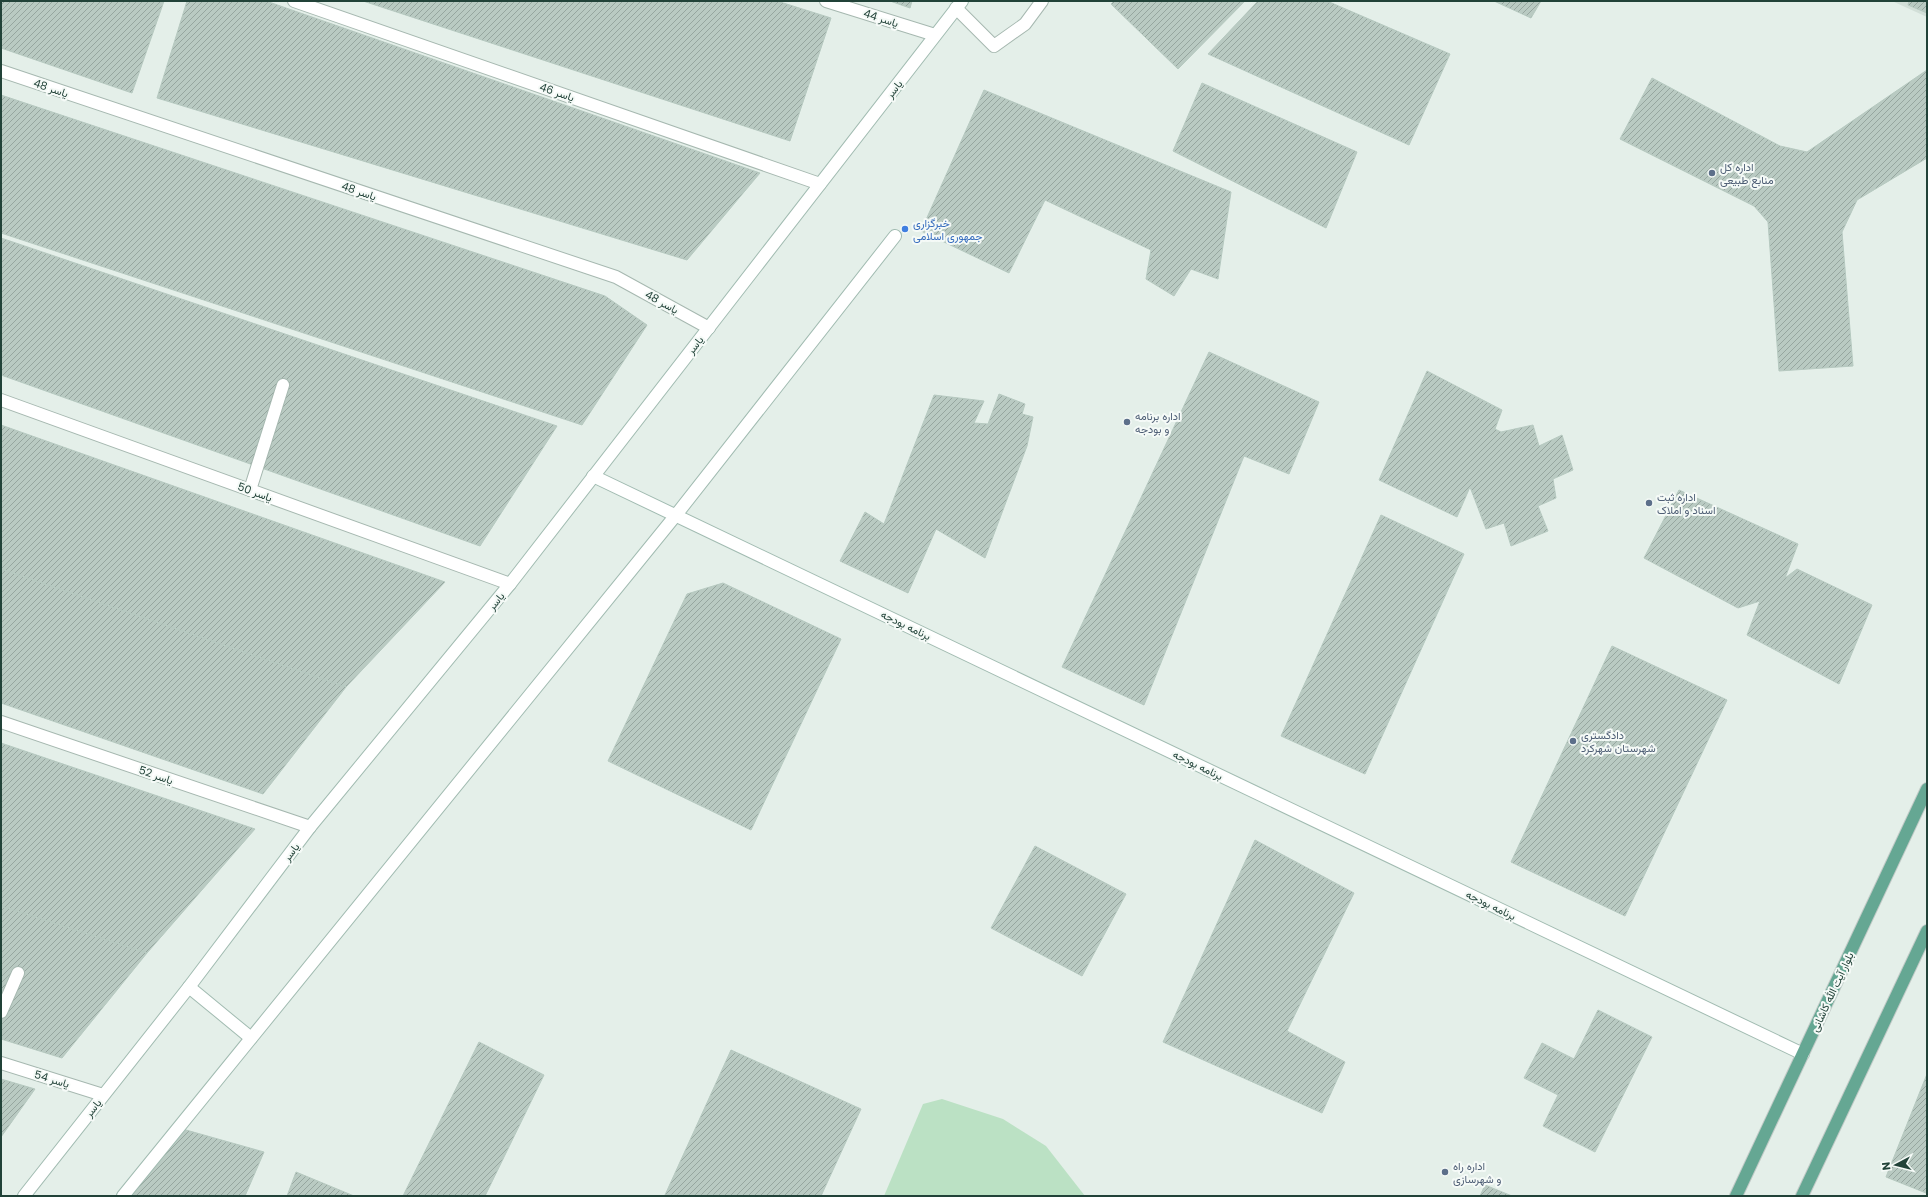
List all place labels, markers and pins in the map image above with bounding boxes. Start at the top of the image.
place label: اداره کل منابع طبیعی [1720,159,1774,188]
marker: اداره کل منابع طبیعی [1707,168,1717,178]
place label: خبرگزاری جمهوری اسلامی [913,215,983,244]
marker: خبرگزاری جمهوری اسلامی [900,224,910,234]
place label: اداره برنامه و بودجه [1135,408,1181,437]
marker: اداره برنامه و بودجه [1122,417,1132,427]
place label: اداره ثبت اسناد و املاک [1657,489,1716,518]
marker: اداره ثبت اسناد و املاک [1644,498,1654,508]
place label: دادگستری شهرستان شهرکرد [1581,727,1656,756]
marker: دادگستری شهرستان شهرکرد [1568,736,1578,746]
place label: اداره راه و شهرسازی [1453,1158,1502,1187]
marker: اداره راه و شهرسازی [1440,1167,1450,1177]

